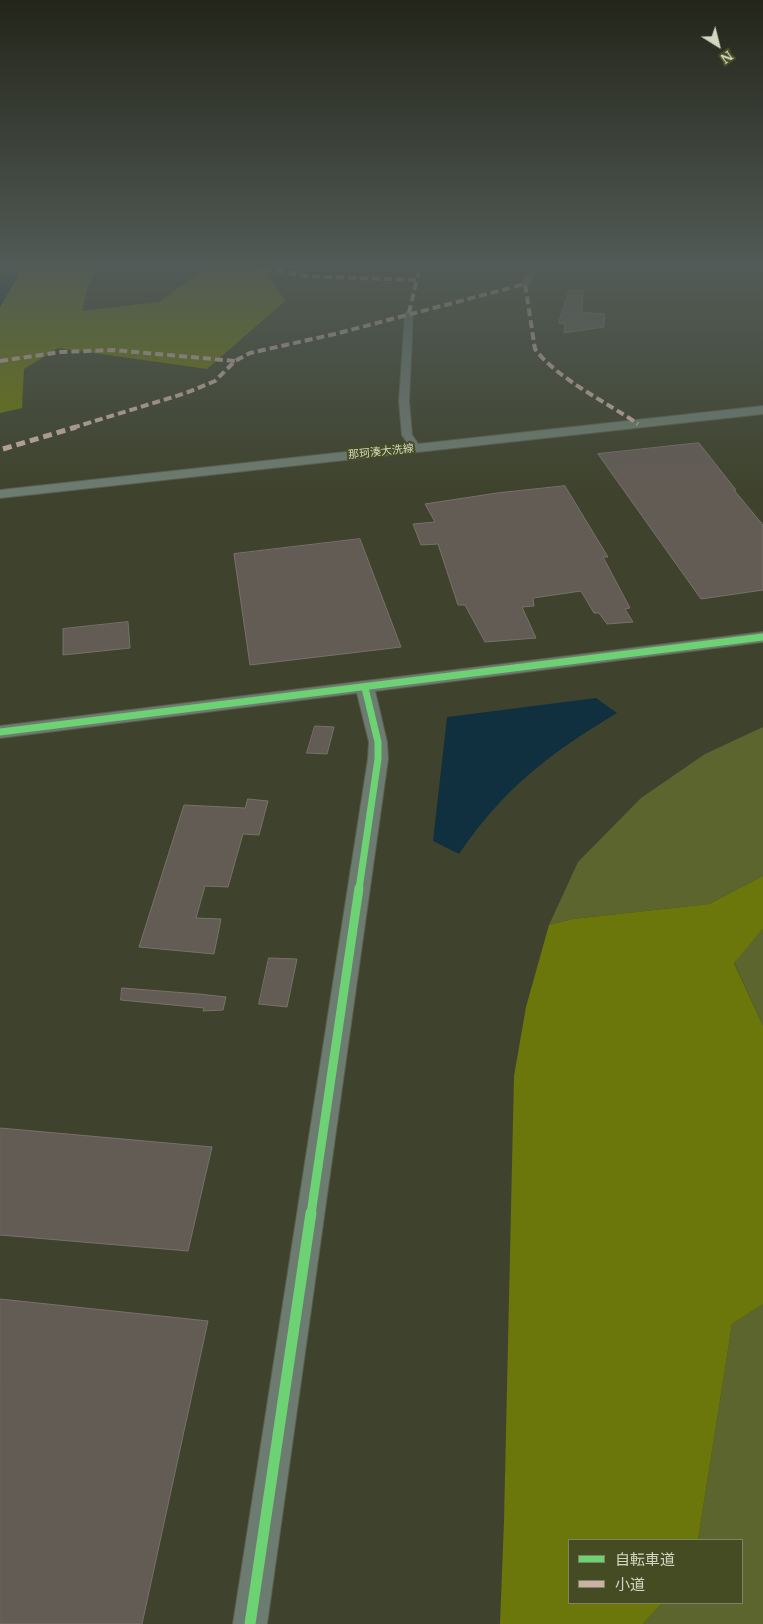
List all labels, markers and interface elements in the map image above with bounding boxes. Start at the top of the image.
north arrow [693,20,743,70]
text: N [717,47,737,68]
street label: 那珂湊大洗線 [347,442,415,462]
legend [568,1539,743,1604]
text: 自転車道 [615,1550,675,1569]
text: 小道 [615,1575,645,1594]

